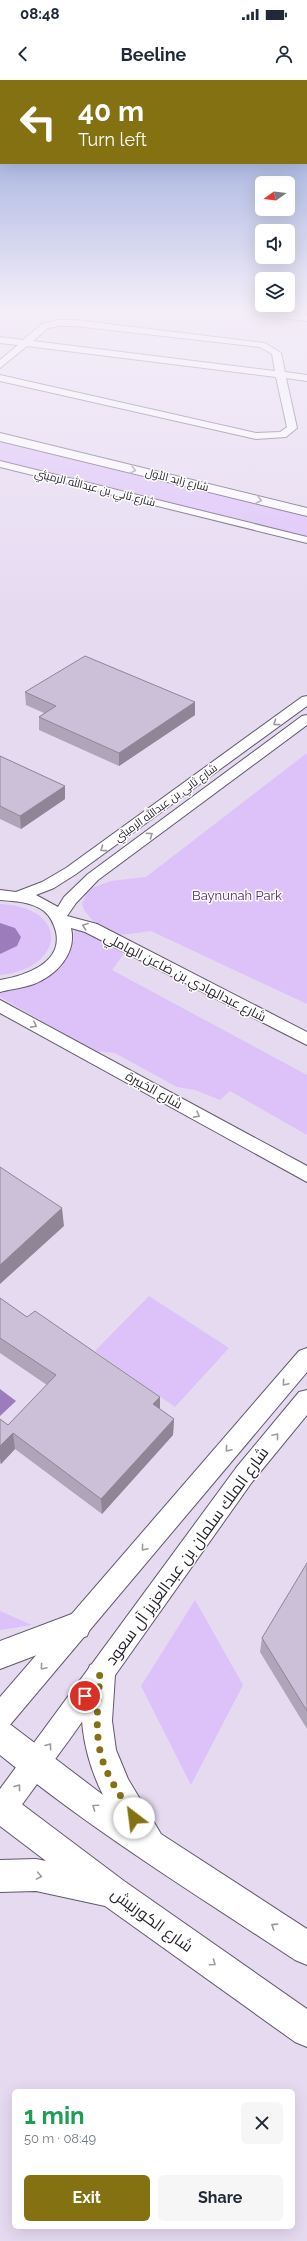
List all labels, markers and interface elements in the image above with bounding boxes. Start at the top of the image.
text: 08:48 [20,5,60,23]
icon: back [12,43,34,65]
icon: person [273,43,295,65]
text: Beeline [121,44,186,65]
text: 40 m [78,95,144,128]
icon: left [12,96,64,148]
text: Turn left [78,129,147,150]
north arrow [255,176,295,216]
map controls [255,176,295,312]
button: sound [255,224,295,264]
button: layers [255,272,295,312]
street label: شارع ثاني بن عبدالله الرميثي [33,465,157,511]
one-way arrow [130,465,136,473]
street label: شارع زايد الأول [144,466,210,495]
one-way arrow [256,496,263,504]
one-way arrow [273,718,280,725]
street label: شارع ثاني بن عبدالله الرميثي [111,760,221,846]
one-way arrow [146,832,153,840]
one-way arrow [100,844,107,851]
park label: Baynunah Park [192,888,282,903]
one-way arrow [81,923,88,931]
street label: شارع عبدالهادي بن ضاعن الهاملي [100,930,268,1027]
one-way arrow [30,1020,37,1028]
street label: شارع الخبيرة [123,1068,185,1113]
one-way arrow [193,1110,200,1117]
one-way arrow [282,1378,289,1385]
one-way arrow [272,1434,279,1441]
street label: شارع الملك سلمان بن عبدالعزيز آل سعود [101,1443,274,1670]
one-way arrow [226,1445,233,1452]
one-way arrow [141,1543,148,1551]
one-way arrow [40,1662,47,1669]
pin [68,1679,102,1713]
icon: arrive [74,1685,96,1707]
one-way arrow [44,1744,51,1751]
one-way arrow [13,1784,20,1791]
position arrow [113,1797,155,1839]
one-way arrow [93,1805,100,1812]
one-way arrow [36,1872,42,1880]
street label: شارع الكورنيش [106,1884,197,1958]
one-way arrow [272,1924,279,1931]
one-way arrow [209,1958,216,1966]
text: 1 min [24,2101,85,2130]
button: close [241,2102,283,2144]
text: 50 m · 08:49 [24,2131,96,2146]
button: Exit [24,2175,150,2221]
button: Share [158,2175,283,2221]

